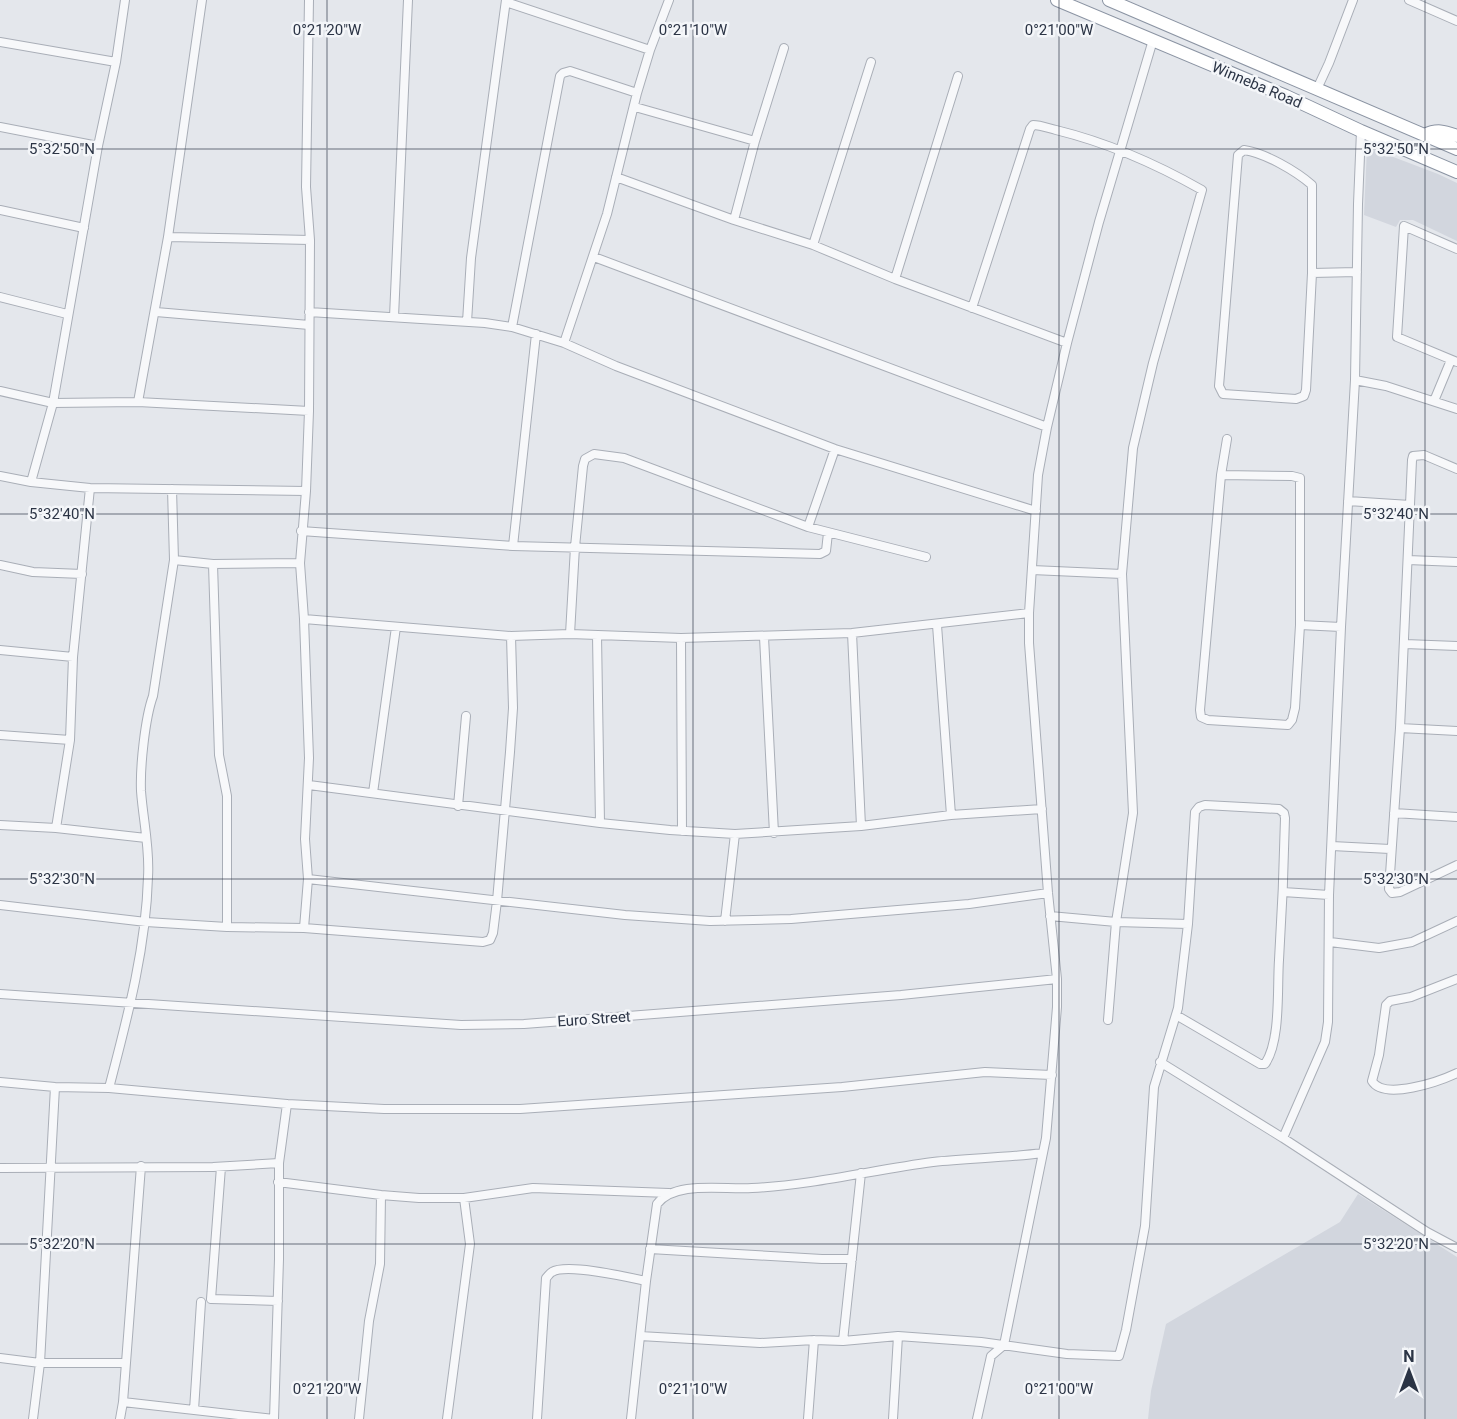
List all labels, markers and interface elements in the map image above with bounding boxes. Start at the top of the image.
text: 0°21'20"W [293,21,361,39]
text: 0°21'10"W [659,21,727,39]
text: 0°21'00"W [1025,21,1093,39]
street label: Winneba Road [1209,58,1305,112]
text: 5°32'50"N [29,140,95,158]
text: 5°32'50"N [1363,140,1429,158]
text: 5°32'40"N [29,505,95,523]
text: 5°32'40"N [1363,505,1429,523]
text: 5°32'30"N [29,870,95,888]
text: 5°32'30"N [1363,870,1429,888]
street label: Euro Street [557,1007,631,1031]
text: 5°32'20"N [29,1235,95,1253]
text: 5°32'20"N [1363,1235,1429,1253]
north arrow [1379,1341,1439,1401]
text: N [1403,1347,1415,1366]
text: 0°21'20"W [293,1380,361,1398]
text: 0°21'10"W [659,1380,727,1398]
text: 0°21'00"W [1025,1380,1093,1398]

